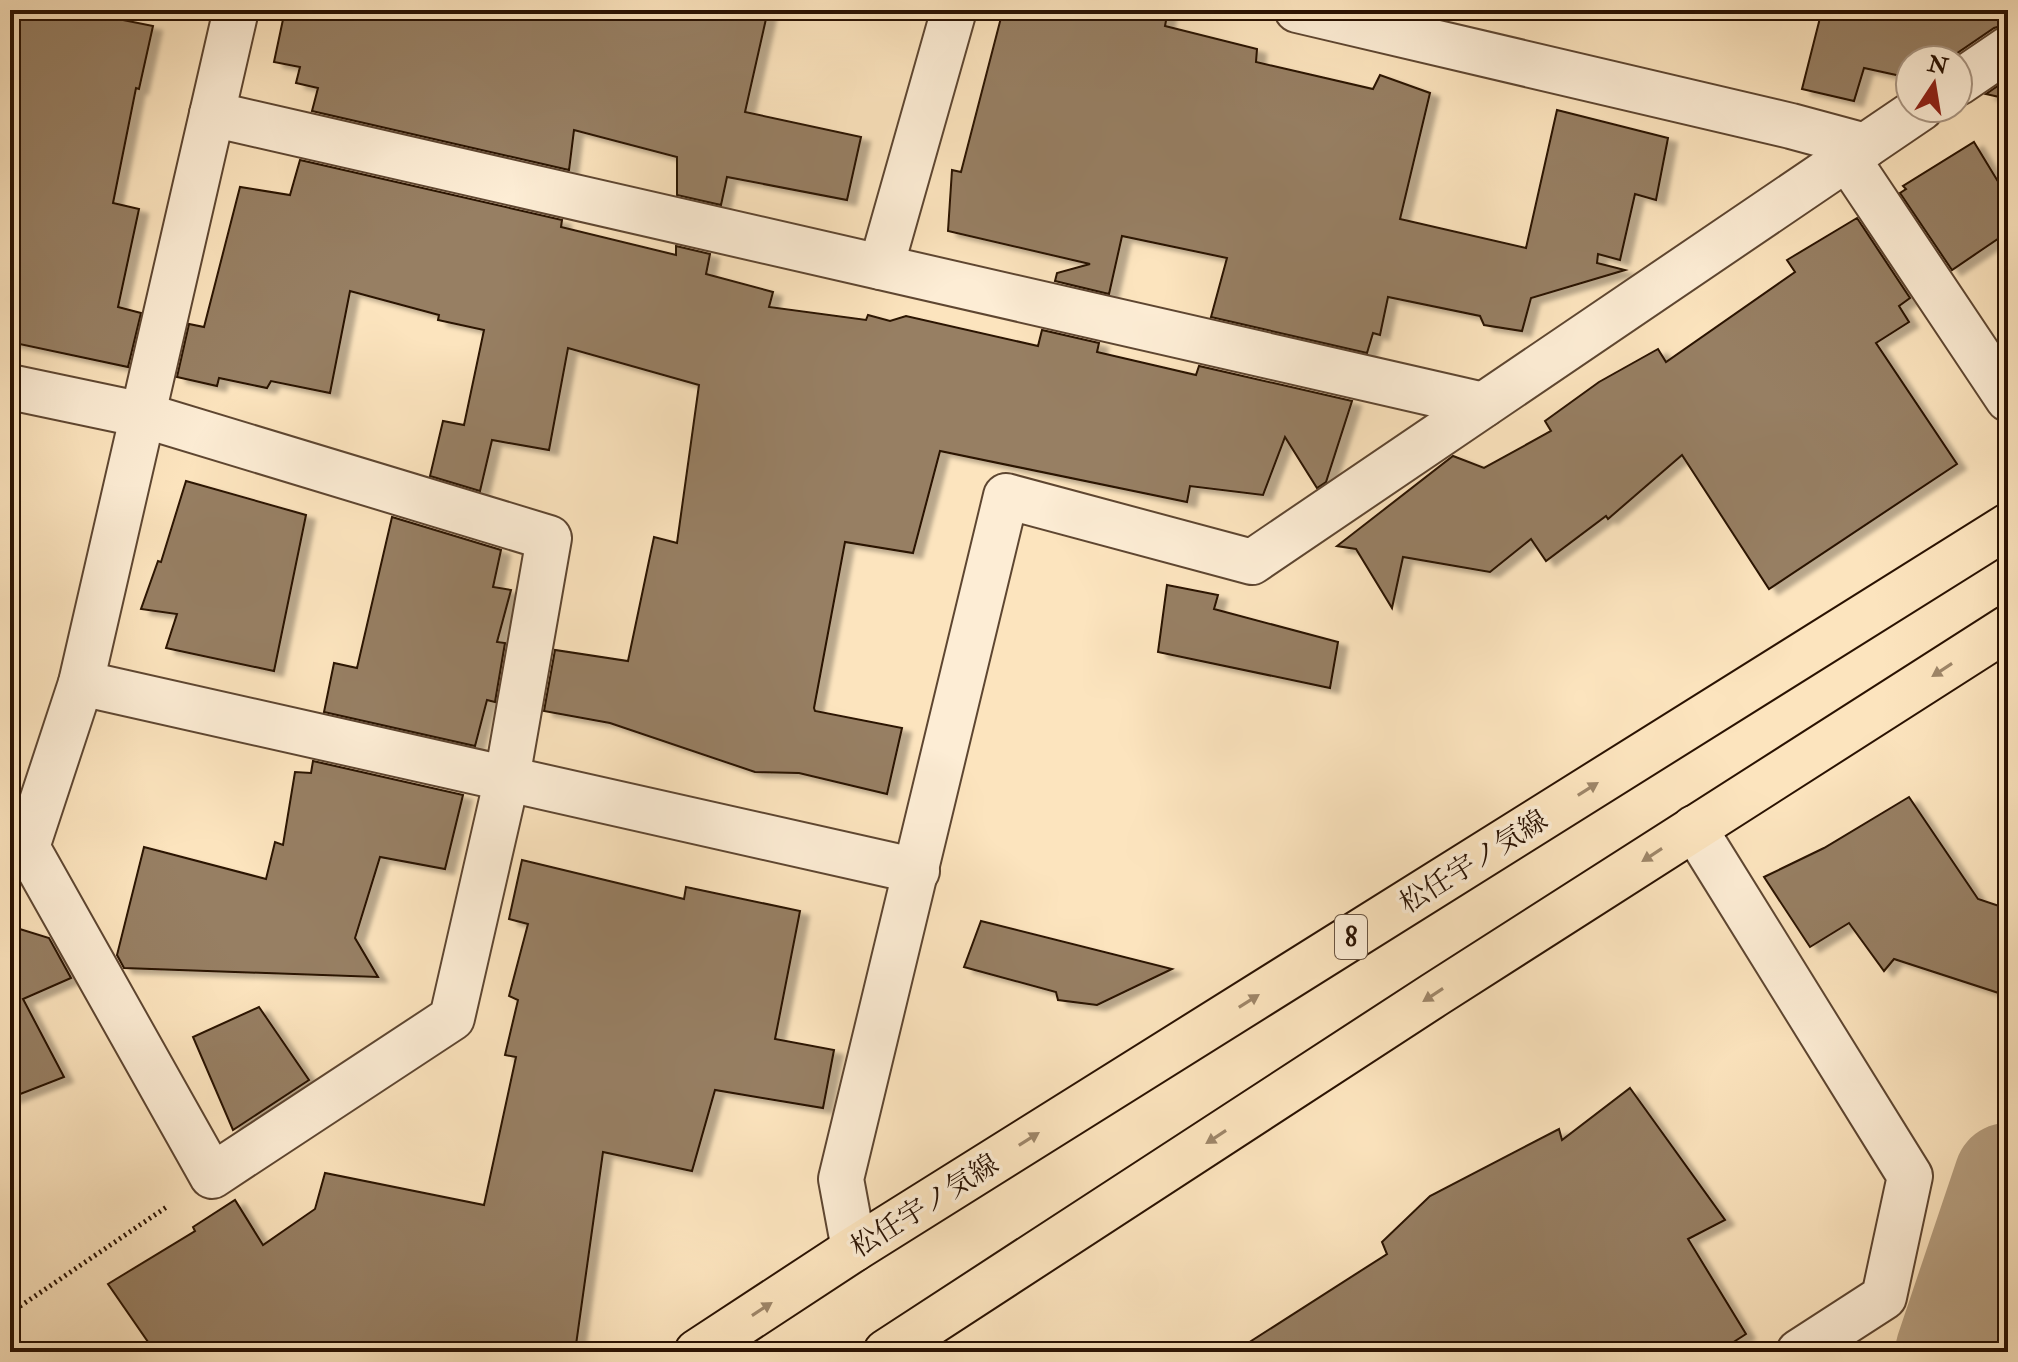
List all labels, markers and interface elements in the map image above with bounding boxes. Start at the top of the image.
north arrow [1894,44,1974,124]
text: N [1924,49,1951,81]
one-way arrow [1931,662,1953,676]
one-way arrow [1577,782,1599,796]
street label: 松任宇ノ気線 [1393,803,1554,922]
one-way arrow [1642,847,1663,862]
road number: 8 [1335,915,1367,959]
one-way arrow [1423,987,1444,1002]
one-way arrow [1238,995,1260,1009]
one-way arrow [1205,1129,1226,1144]
one-way arrow [1018,1133,1040,1147]
street label: 松任宇ノ気線 [844,1147,1005,1266]
one-way arrow [751,1303,773,1317]

